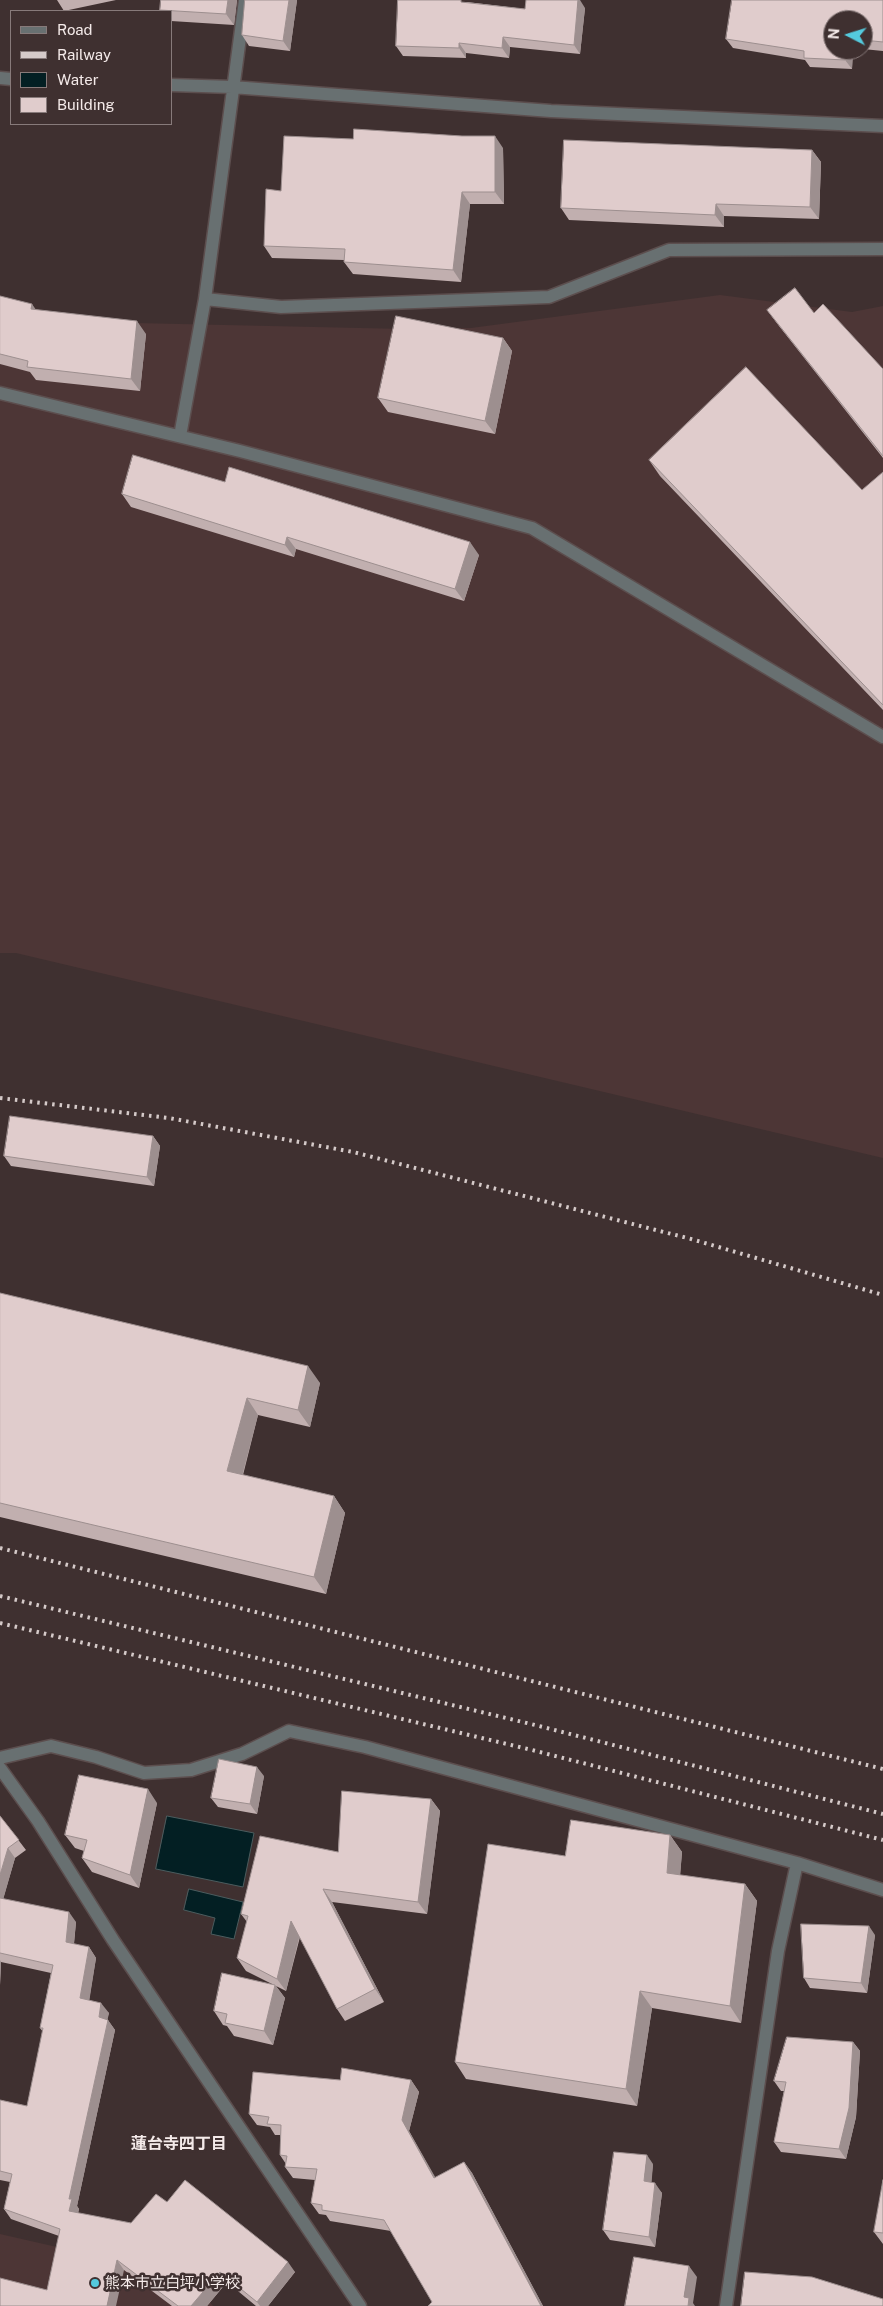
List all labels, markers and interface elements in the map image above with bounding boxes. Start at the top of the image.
legend [10,10,172,125]
north arrow [823,10,873,60]
text: Road [57,21,93,38]
text: N [826,28,842,40]
text: Railway [57,46,111,63]
text: Water [57,71,99,88]
text: Building [57,96,115,113]
district label: 蓮台寺四丁目 [131,2134,227,2154]
place label: 熊本市立白坪小学校 [105,2274,240,2292]
marker: 熊本市立白坪小学校 [89,2277,101,2289]

